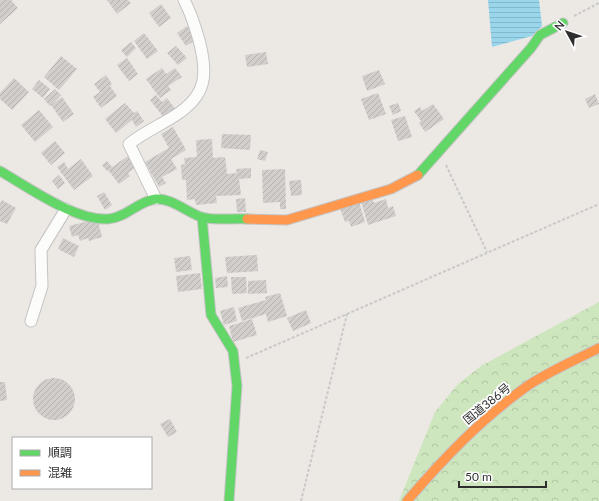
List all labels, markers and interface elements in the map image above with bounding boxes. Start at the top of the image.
north arrow [547,12,587,52]
text: N [551,18,567,33]
street label: 国道386号 [460,380,514,427]
legend [12,437,152,489]
text: 順調 [48,445,72,460]
scale bar [459,463,546,489]
text: 混雑 [48,465,72,480]
text: 50 m [465,469,492,484]

